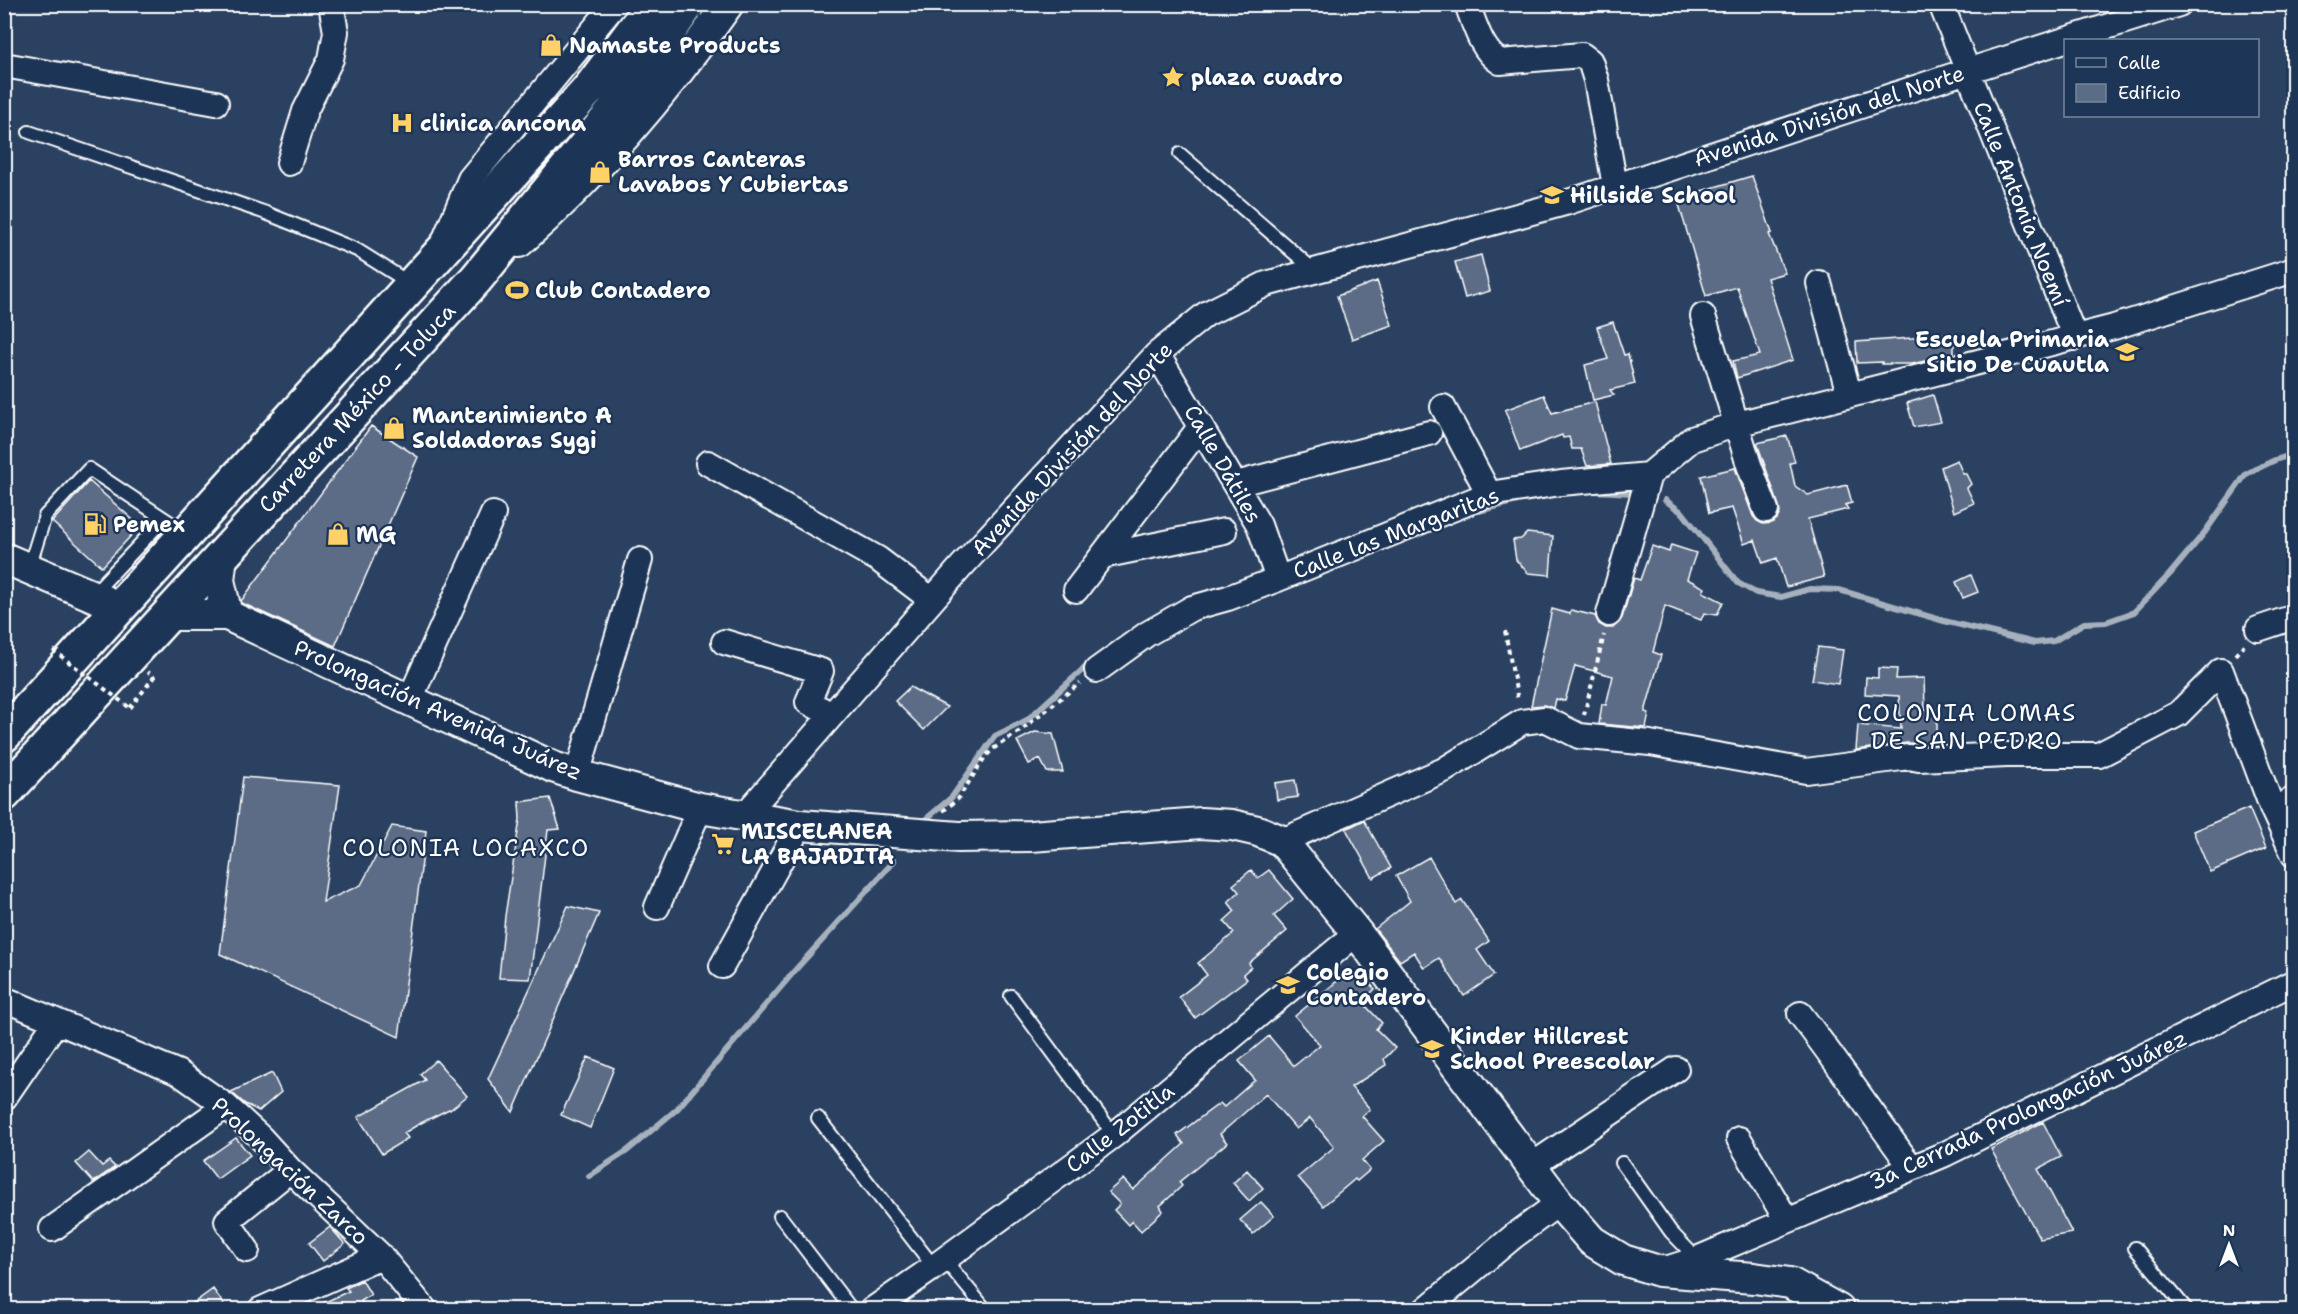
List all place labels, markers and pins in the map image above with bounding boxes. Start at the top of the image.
place label: Namaste Products [569,31,781,60]
shop icon: Namaste Products [538,32,564,58]
place label: plaza cuadro [1191,63,1343,92]
place icon: plaza cuadro [1160,64,1186,90]
place label: clinica ancona [420,109,586,138]
hospital icon: clinica ancona [389,110,415,136]
place label: Barros Canteras Lavabos Y Cubiertas [618,145,849,199]
shop icon: Barros Canteras Lavabos Y Cubiertas [587,159,613,185]
place label: Hillside School [1570,181,1736,210]
school or university icon: Hillside School [1539,182,1565,208]
place label: Club Contadero [535,276,711,305]
sports icon: Club Contadero [504,277,530,303]
place label: Escuela Primaria Sitio De Cuautla [1915,325,2109,379]
school or university icon: Escuela Primaria Sitio De Cuautla [2114,339,2140,365]
place label: Mantenimiento A Soldadoras Sygi [412,401,612,455]
shop icon: Mantenimiento A Soldadoras Sygi [381,415,407,441]
place label: Pemex [113,510,185,539]
fuel station icon: Pemex [82,511,108,537]
place label: MG [356,520,397,549]
shop icon: MG [325,521,351,547]
place label: MISCELANEA LA BAJADITA [741,817,894,871]
supermarket icon: MISCELANEA LA BAJADITA [710,831,736,857]
place label: Colegio Contadero [1306,958,1426,1012]
school or university icon: Colegio Contadero [1275,972,1301,998]
place label: Kinder Hillcrest School Preescolar [1450,1022,1655,1076]
school or university icon: Kinder Hillcrest School Preescolar [1419,1036,1445,1062]

